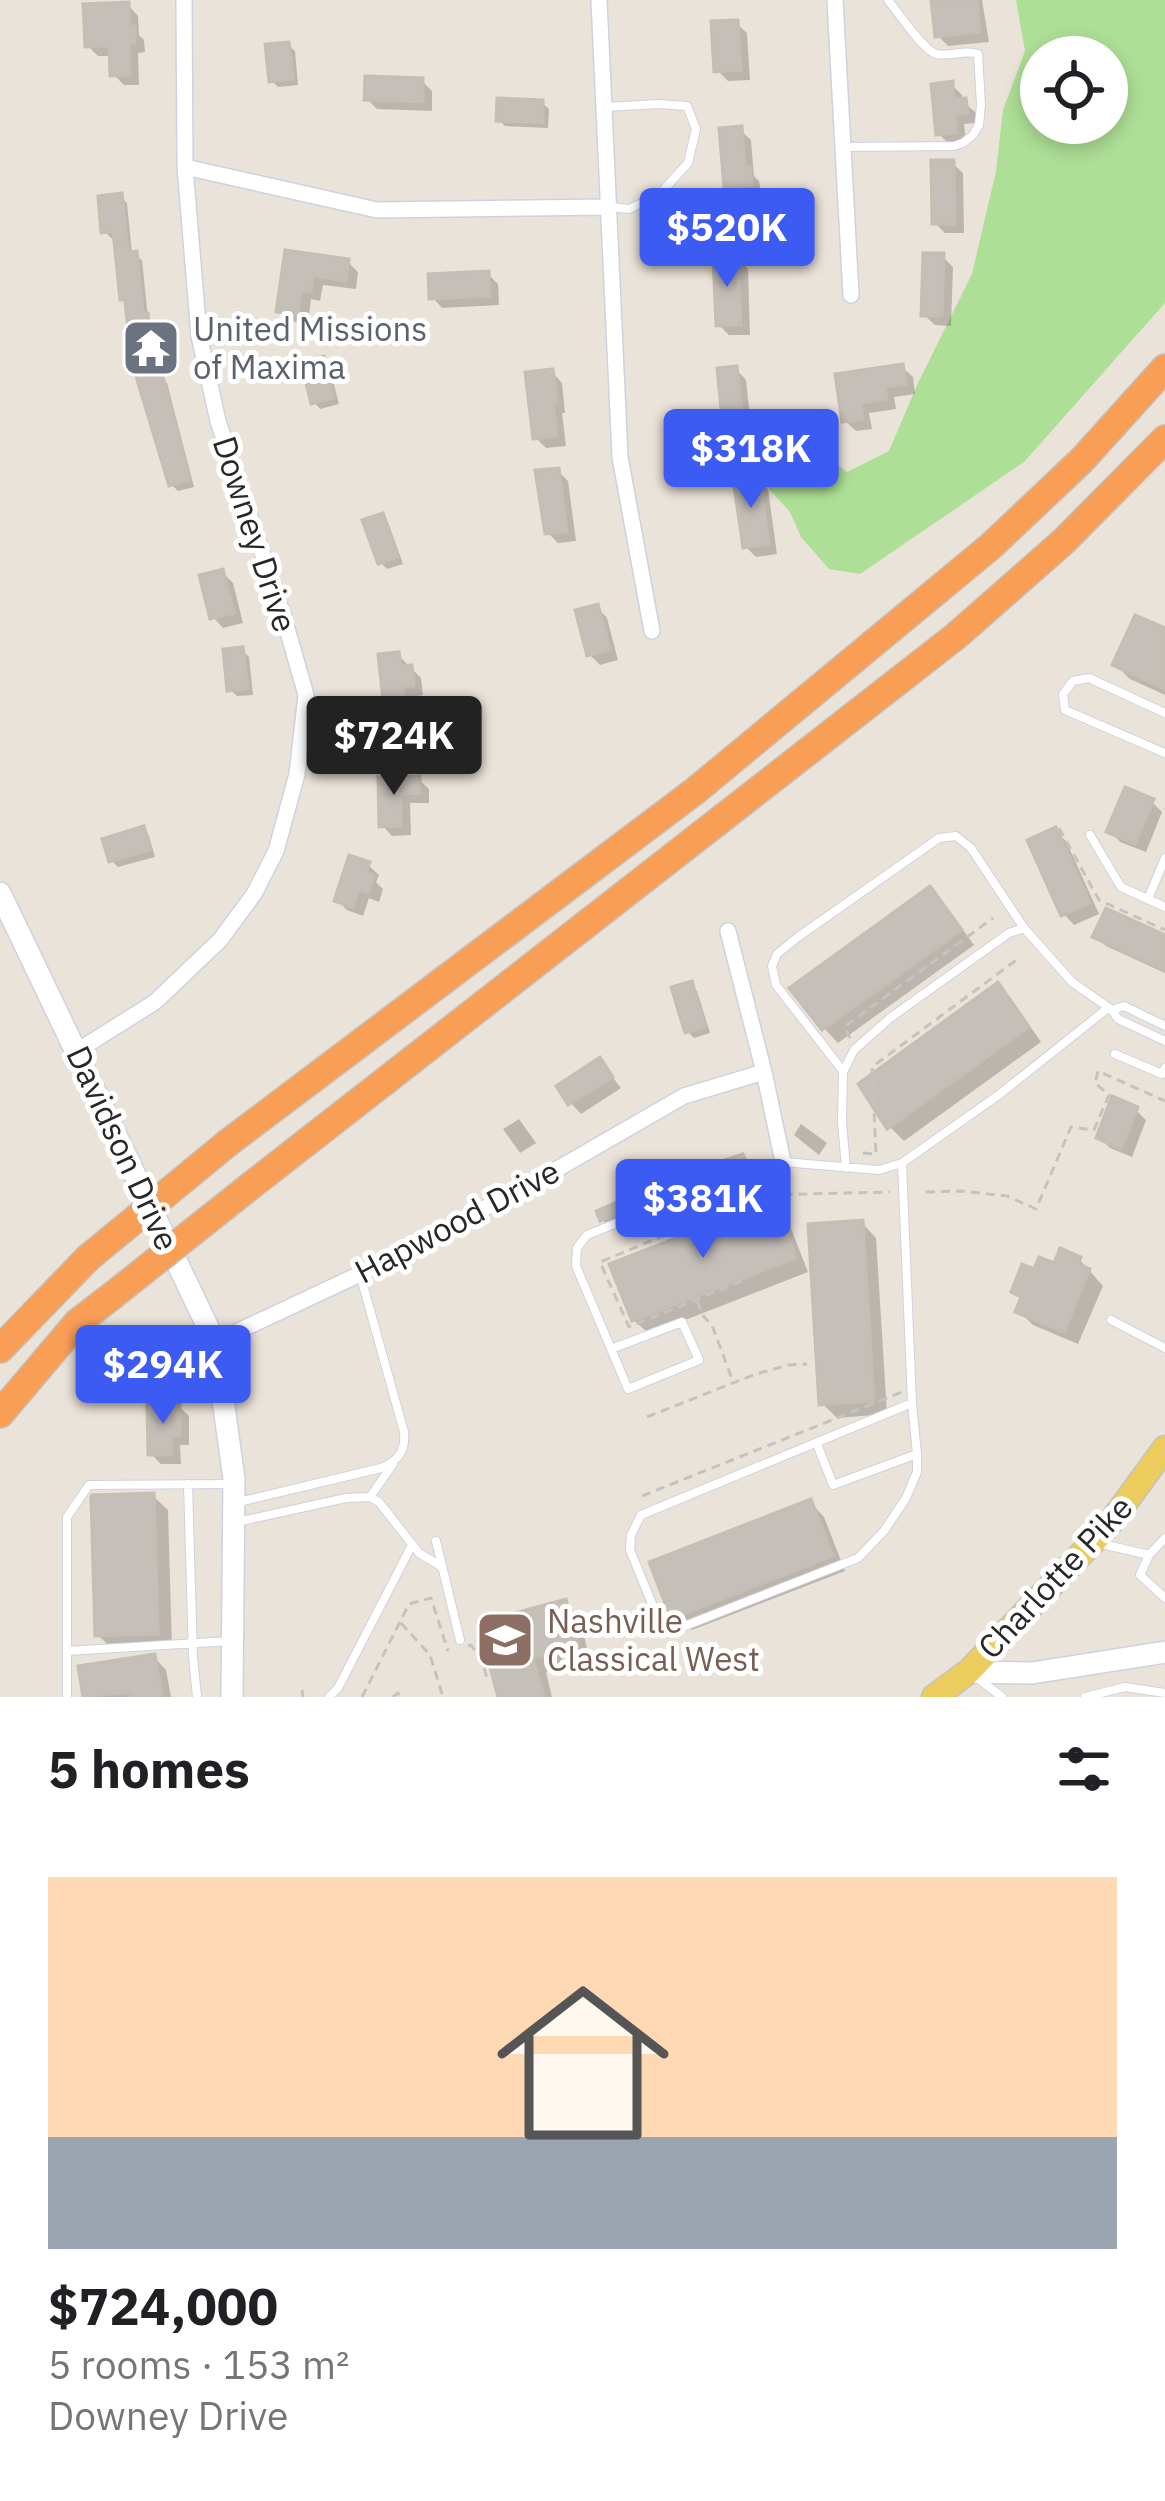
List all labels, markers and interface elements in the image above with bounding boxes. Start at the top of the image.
map controls [1020,36,1128,144]
button: locate [1020,36,1128,144]
pin: $520K [643,188,811,290]
text: $520K [667,201,787,252]
place label: United Missions of Maxima [193,307,427,388]
temple icon: United Missions of Maxima [120,317,182,379]
pin: $318K [667,409,835,511]
text: $318K [691,422,811,473]
street label: Downey Drive [204,430,307,637]
pin: $724K [310,696,478,798]
text: $724K [334,709,454,760]
street label: Davidson Drive [57,1039,190,1257]
street label: Hapwood Drive [347,1149,566,1292]
pin: $381K [619,1159,787,1261]
text: $381K [643,1172,763,1223]
pin: $294K [79,1325,247,1427]
text: $294K [103,1338,223,1389]
street label: Charlotte Pike [968,1486,1141,1667]
place label: Nashville Classical West [547,1599,760,1680]
school or university icon: Nashville Classical West [474,1609,536,1671]
text: 5 homes [48,1736,250,1802]
icon: filters [1051,1736,1117,1802]
icon: home [475,1955,691,2171]
text: $724,000 [48,2273,278,2339]
text: 5 rooms · 153 m² [48,2339,350,2390]
text: Downey Drive [48,2390,288,2441]

